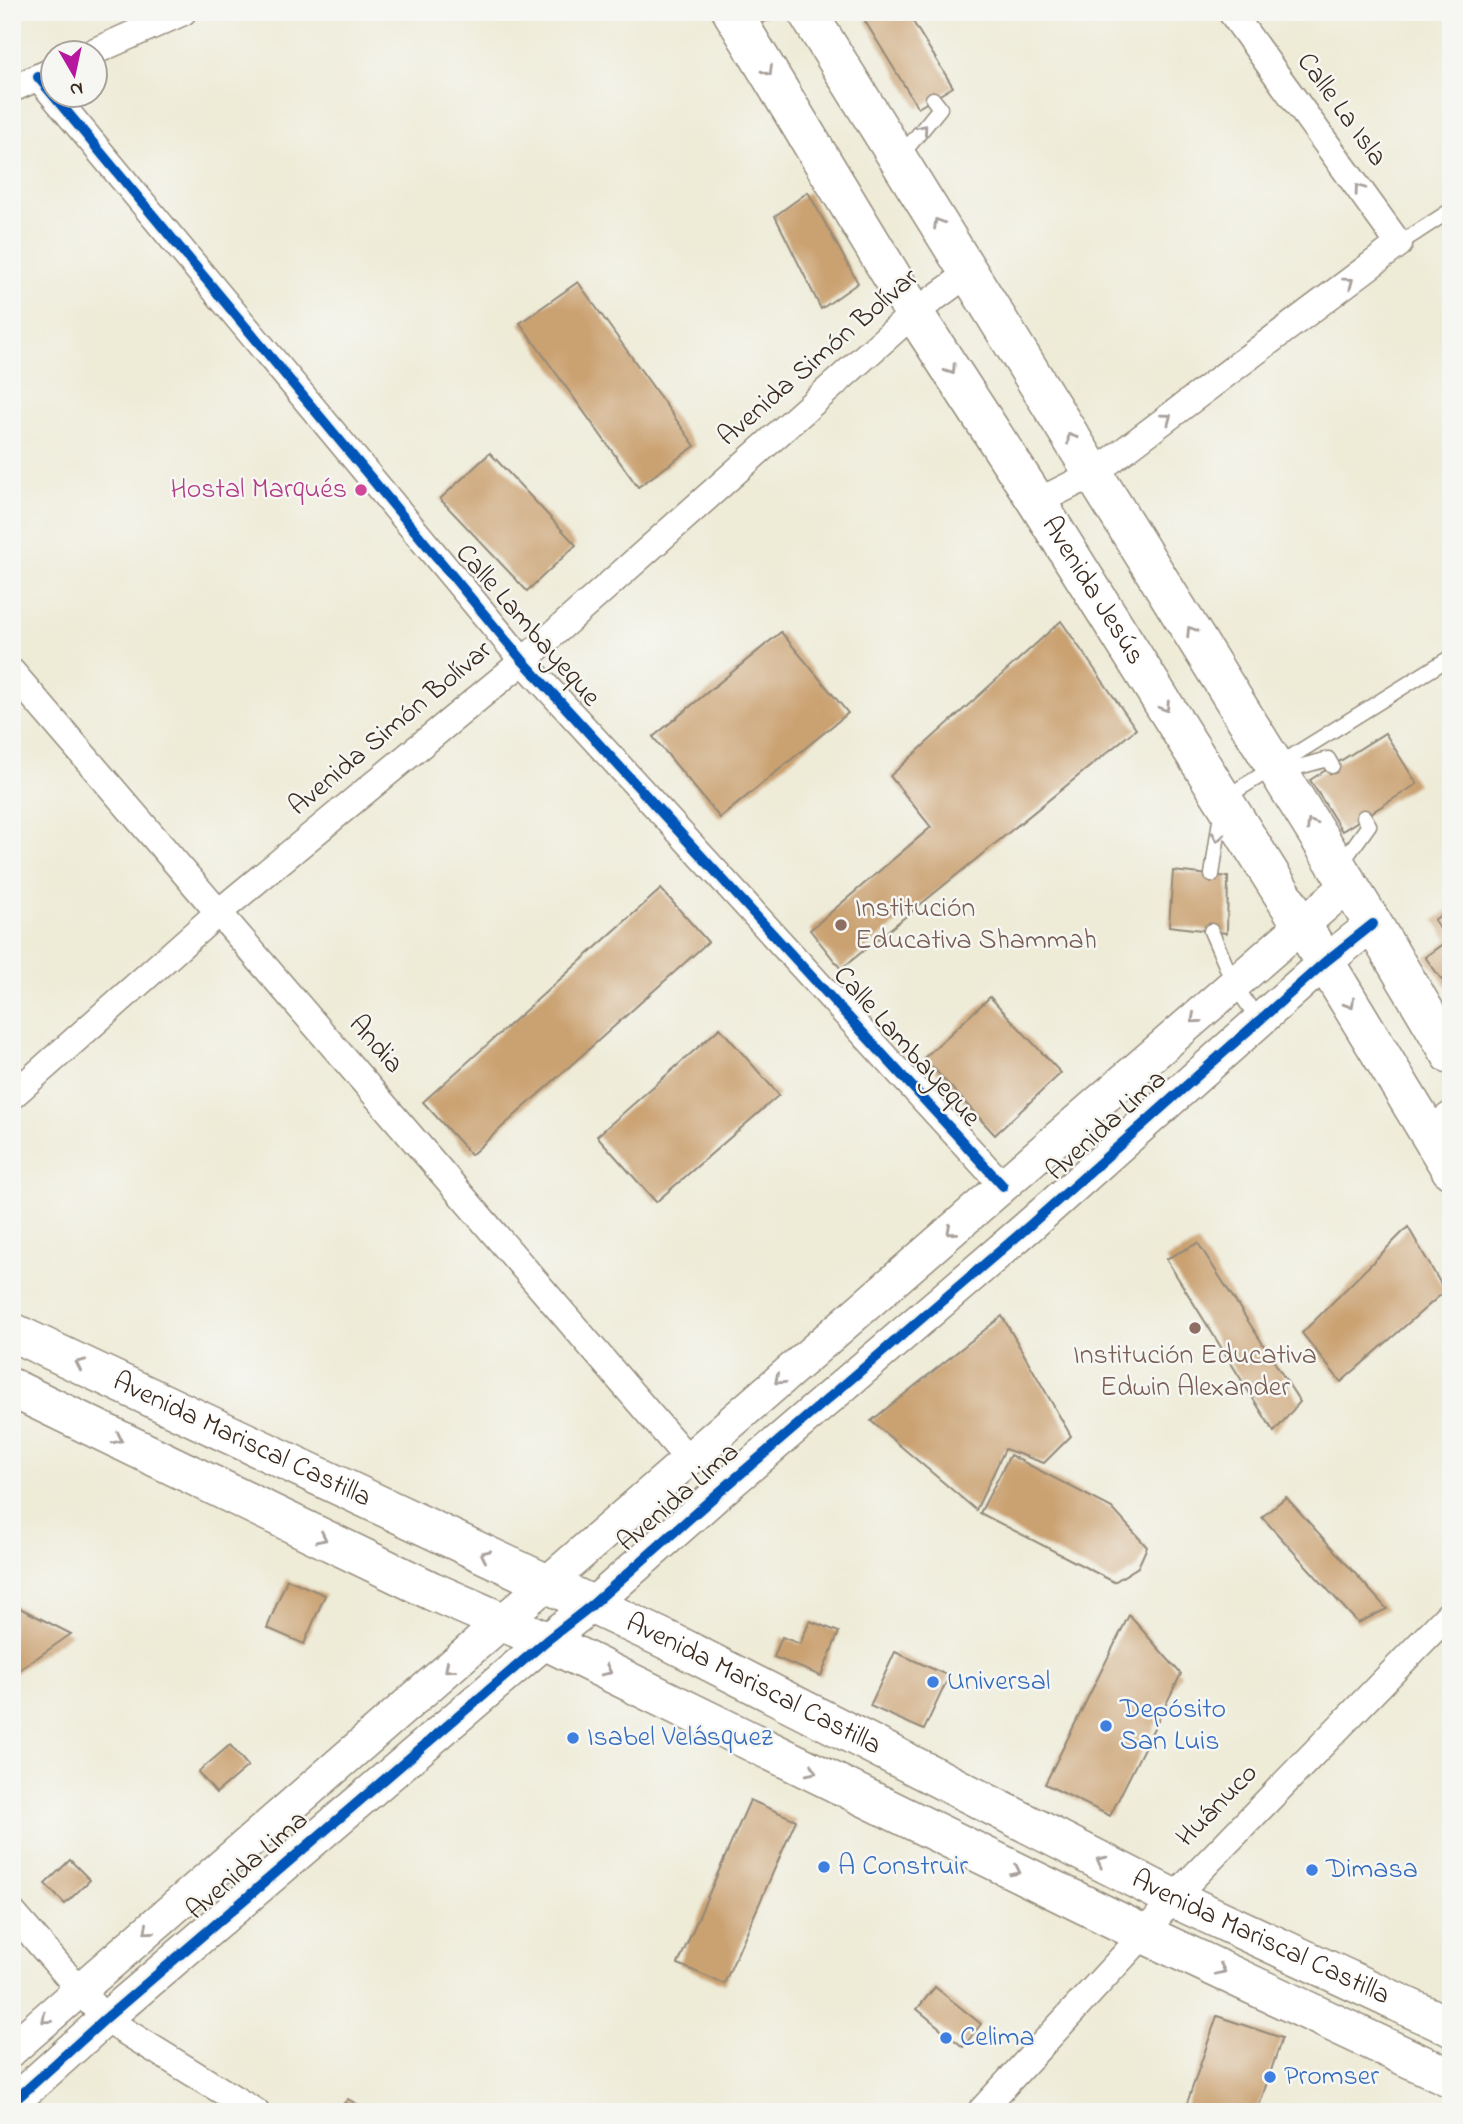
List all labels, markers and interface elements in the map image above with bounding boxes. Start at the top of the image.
north arrow [38,38,108,108]
street label: Calle La Isla [1285,44,1397,176]
one-way arrow [759,63,772,76]
text: N [68,74,85,103]
one-way arrow [915,125,927,138]
one-way arrow [1355,184,1367,197]
one-way arrow [934,218,947,231]
street label: Avenida Simón Bolívar [709,259,929,457]
one-way arrow [1341,277,1354,290]
one-way arrow [943,362,956,375]
one-way arrow [1159,414,1172,427]
one-way arrow [1066,432,1079,445]
place label: Hostal Marqués [171,470,347,511]
marker: Hostal Marqués [353,482,369,498]
street label: Avenida Jesús [1030,508,1155,673]
street label: Calle Lambayeque [444,535,610,717]
one-way arrow [1186,626,1199,639]
street label: Avenida Simón Bolívar [280,631,502,827]
one-way arrow [1157,699,1170,712]
one-way arrow [1306,819,1319,832]
one-way arrow [1211,831,1226,843]
place label: Institución Educativa Shammah [855,889,1097,962]
marker: Institución Educativa Shammah [833,917,849,933]
street label: Calle Lambayeque [822,957,990,1137]
one-way arrow [1342,996,1355,1009]
street label: Andia [338,1006,412,1084]
one-way arrow [1190,1011,1203,1023]
street label: Avenida Lima [1037,1060,1177,1192]
one-way arrow [946,1223,959,1235]
marker: Institución Educativa Edwin Alexander [1187,1320,1203,1336]
place label: Institución Educativa Edwin Alexander [1073,1336,1317,1409]
one-way arrow [75,1358,87,1372]
street label: Avenida Mariscal Castilla [106,1362,378,1519]
one-way arrow [775,1372,788,1384]
one-way arrow [111,1430,123,1444]
street label: Avenida Lima [609,1433,749,1563]
one-way arrow [315,1530,327,1544]
one-way arrow [480,1549,492,1563]
street label: Avenida Mariscal Castilla [619,1603,888,1766]
one-way arrow [444,1660,457,1672]
place label: Universal [947,1662,1051,1703]
one-way arrow [600,1663,612,1677]
marker: Universal [925,1674,941,1690]
place label: Depósito San Luis [1119,1690,1226,1763]
place label: Isabel Velásquez [587,1718,773,1759]
marker: Depósito San Luis [1098,1718,1114,1734]
marker: Isabel Velásquez [565,1730,581,1746]
street label: Huánuco [1167,1755,1269,1857]
one-way arrow [805,1762,817,1776]
street label: Avenida Lima [178,1801,318,1931]
place label: A Construir [838,1847,968,1888]
place label: Dimasa [1325,1850,1418,1891]
one-way arrow [1096,1856,1108,1870]
marker: A Construir [816,1859,832,1875]
street label: Avenida Mariscal Castilla [1124,1860,1397,2016]
one-way arrow [1009,1862,1021,1876]
marker: Dimasa [1304,1862,1320,1878]
one-way arrow [144,1922,157,1934]
one-way arrow [1214,1961,1226,1975]
one-way arrow [41,2011,54,2023]
place label: Celima [960,2018,1035,2059]
marker: Celima [938,2030,954,2046]
place label: Promser [1284,2057,1379,2098]
marker: Promser [1262,2069,1278,2085]

